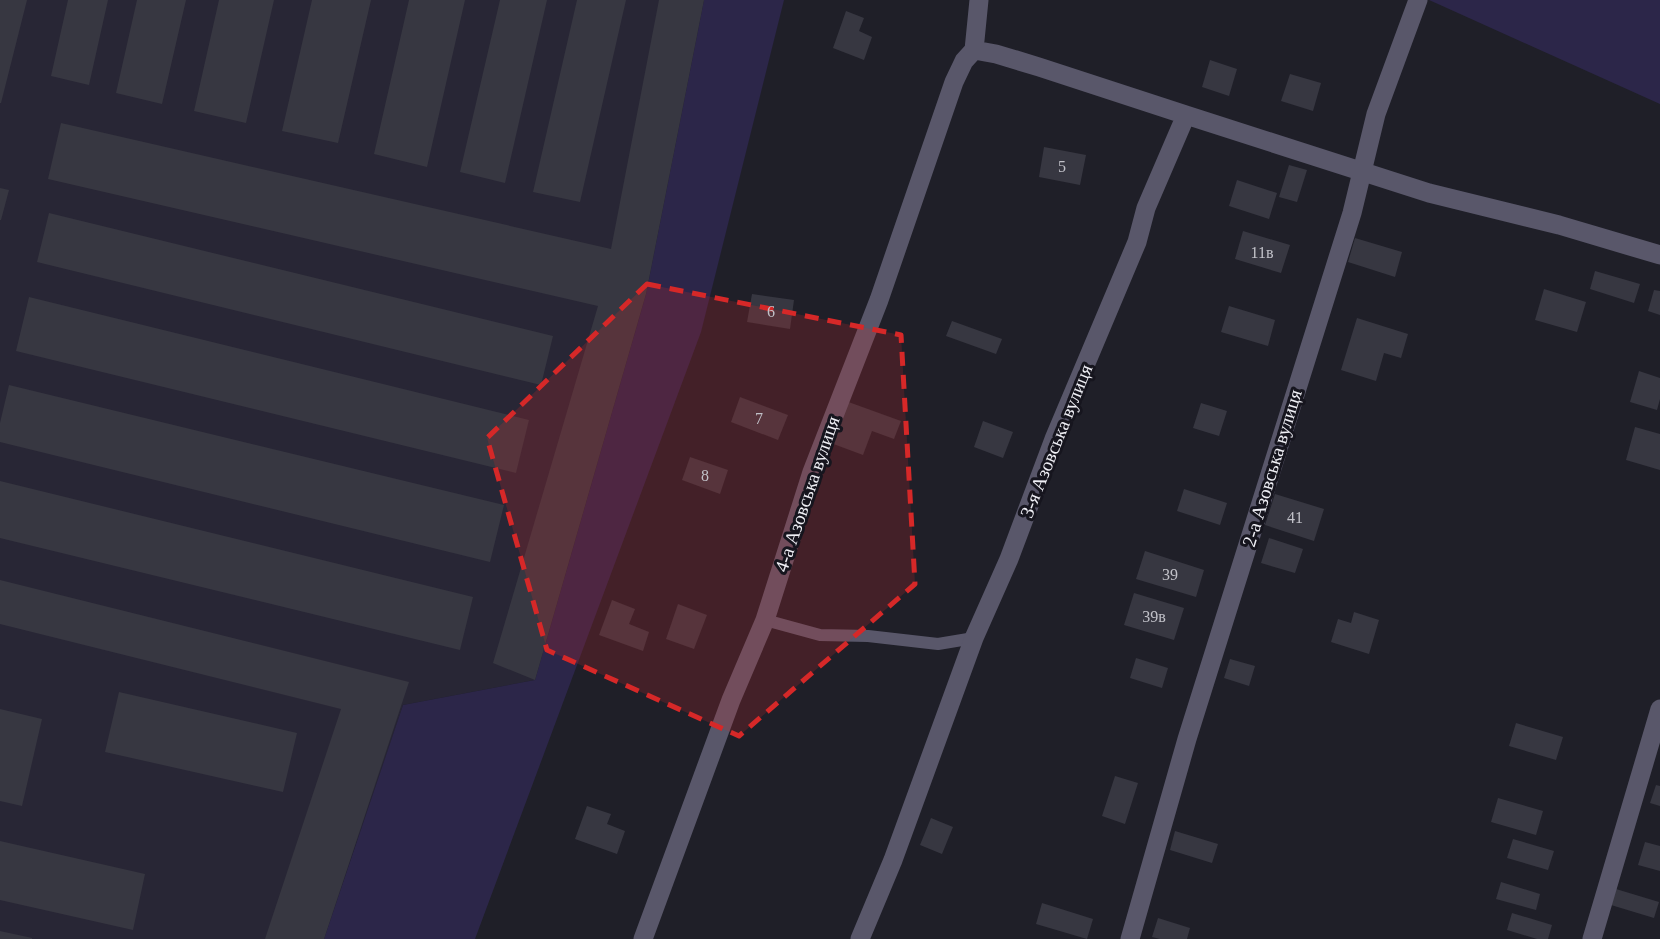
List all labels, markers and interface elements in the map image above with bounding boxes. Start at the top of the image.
house number: 5 [1058,158,1066,175]
house number: 11в [1251,244,1274,261]
house number: 6 [767,303,775,320]
street label: 3-я Азовська вулиця [1016,361,1096,521]
street label: 2-а Азовська вулиця [1238,387,1306,549]
house number: 7 [755,410,763,427]
street label: 4-а Азовська вулиця [770,413,844,575]
house number: 8 [701,467,709,484]
house number: 41 [1287,509,1303,526]
house number: 39 [1162,566,1178,583]
house number: 39в [1142,608,1166,625]

